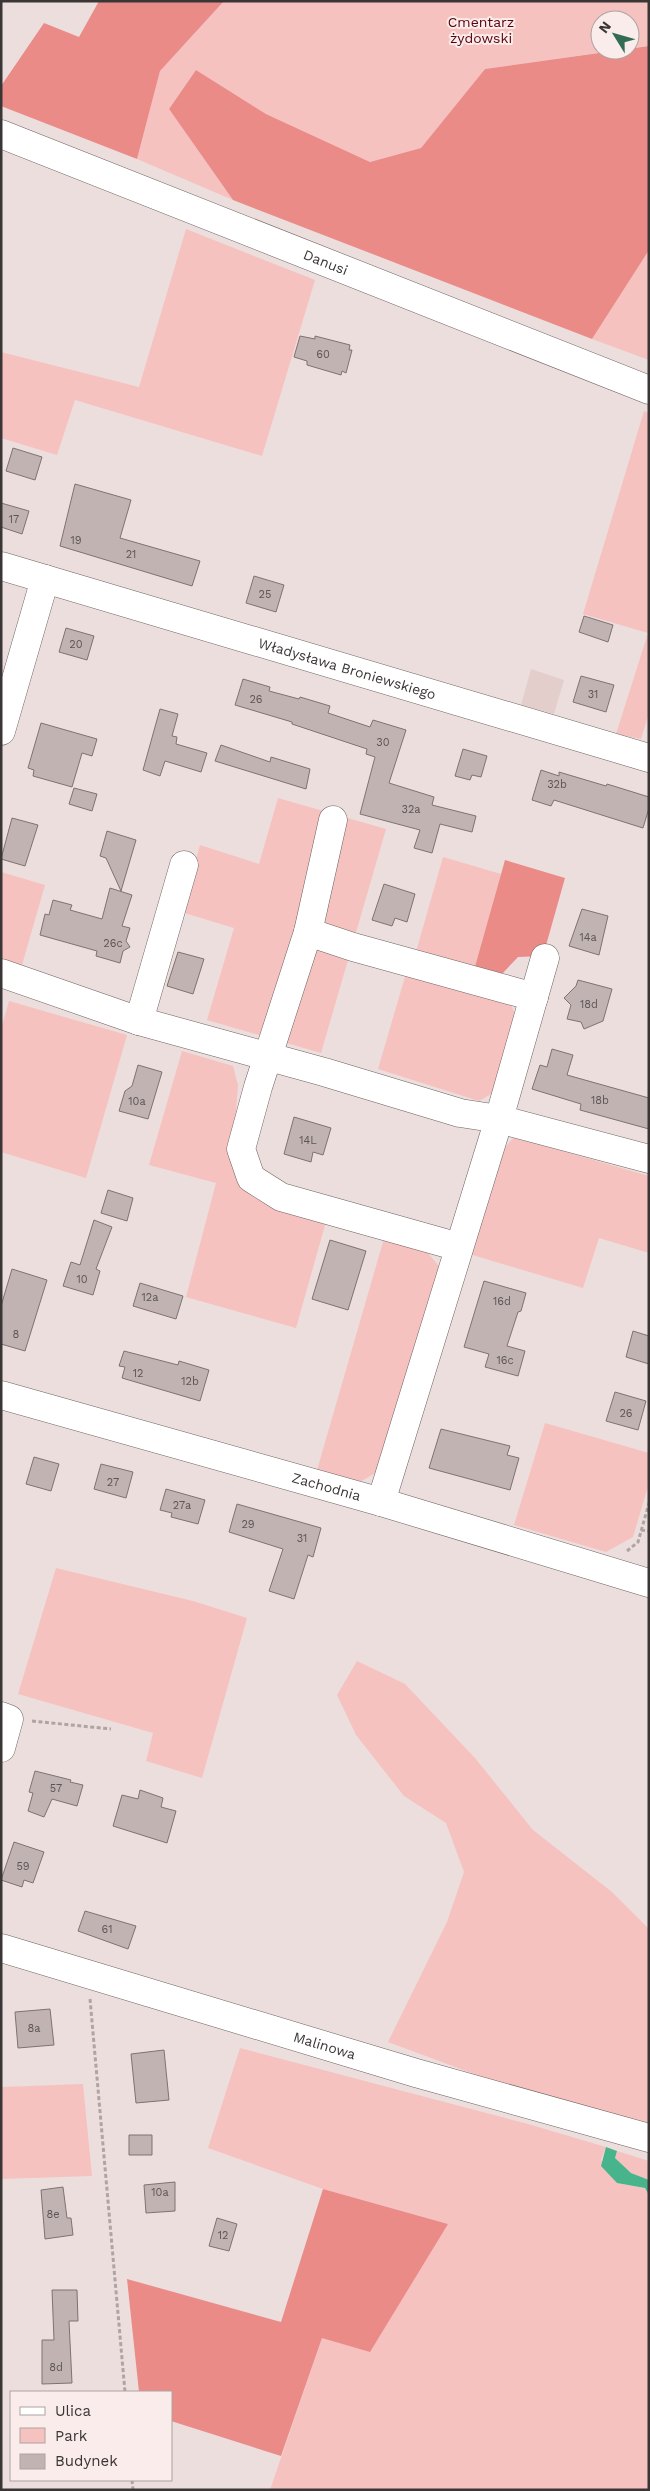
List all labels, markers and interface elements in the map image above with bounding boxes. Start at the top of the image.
north arrow [590,10,640,60]
park label: Cmentarz żydowski [448,14,514,46]
text: N [595,18,614,36]
street label: Danusi [301,246,350,278]
house number: 60 [316,348,330,361]
house number: 17 [9,513,19,526]
house number: 19 [70,534,82,547]
house number: 21 [126,548,136,561]
house number: 25 [259,588,271,601]
street label: Władysława Broniewskiego [256,635,438,702]
house number: 20 [69,638,83,651]
house number: 31 [588,688,598,701]
house number: 26 [249,693,263,706]
house number: 30 [376,736,390,749]
house number: 32b [547,778,567,791]
house number: 32a [401,803,421,816]
house number: 14a [579,931,597,944]
house number: 26c [103,937,123,950]
house number: 18d [580,998,598,1011]
house number: 18b [591,1094,609,1107]
house number: 10a [128,1095,146,1108]
house number: 14L [299,1134,317,1147]
house number: 10 [76,1273,88,1286]
house number: 12a [142,1291,158,1304]
house number: 16d [493,1295,511,1308]
house number: 8 [13,1328,20,1341]
house number: 16c [496,1354,514,1367]
house number: 12 [133,1367,143,1380]
house number: 12b [181,1375,199,1388]
house number: 26 [619,1407,633,1420]
street label: Zachodnia [290,1469,363,1504]
house number: 27 [107,1476,119,1489]
house number: 27a [173,1499,191,1512]
house number: 29 [241,1518,255,1531]
house number: 31 [297,1532,307,1545]
house number: 57 [50,1782,62,1795]
house number: 59 [16,1860,30,1873]
house number: 61 [102,1923,112,1936]
house number: 8a [27,2022,41,2035]
street label: Malinowa [292,2029,358,2062]
house number: 10a [151,2186,169,2199]
house number: 8e [46,2208,60,2221]
house number: 12 [218,2229,228,2242]
house number: 8d [49,2361,63,2374]
legend [10,2391,172,2481]
text: Ulica [55,2402,92,2420]
text: Park [55,2427,88,2445]
text: Budynek [55,2452,118,2470]

